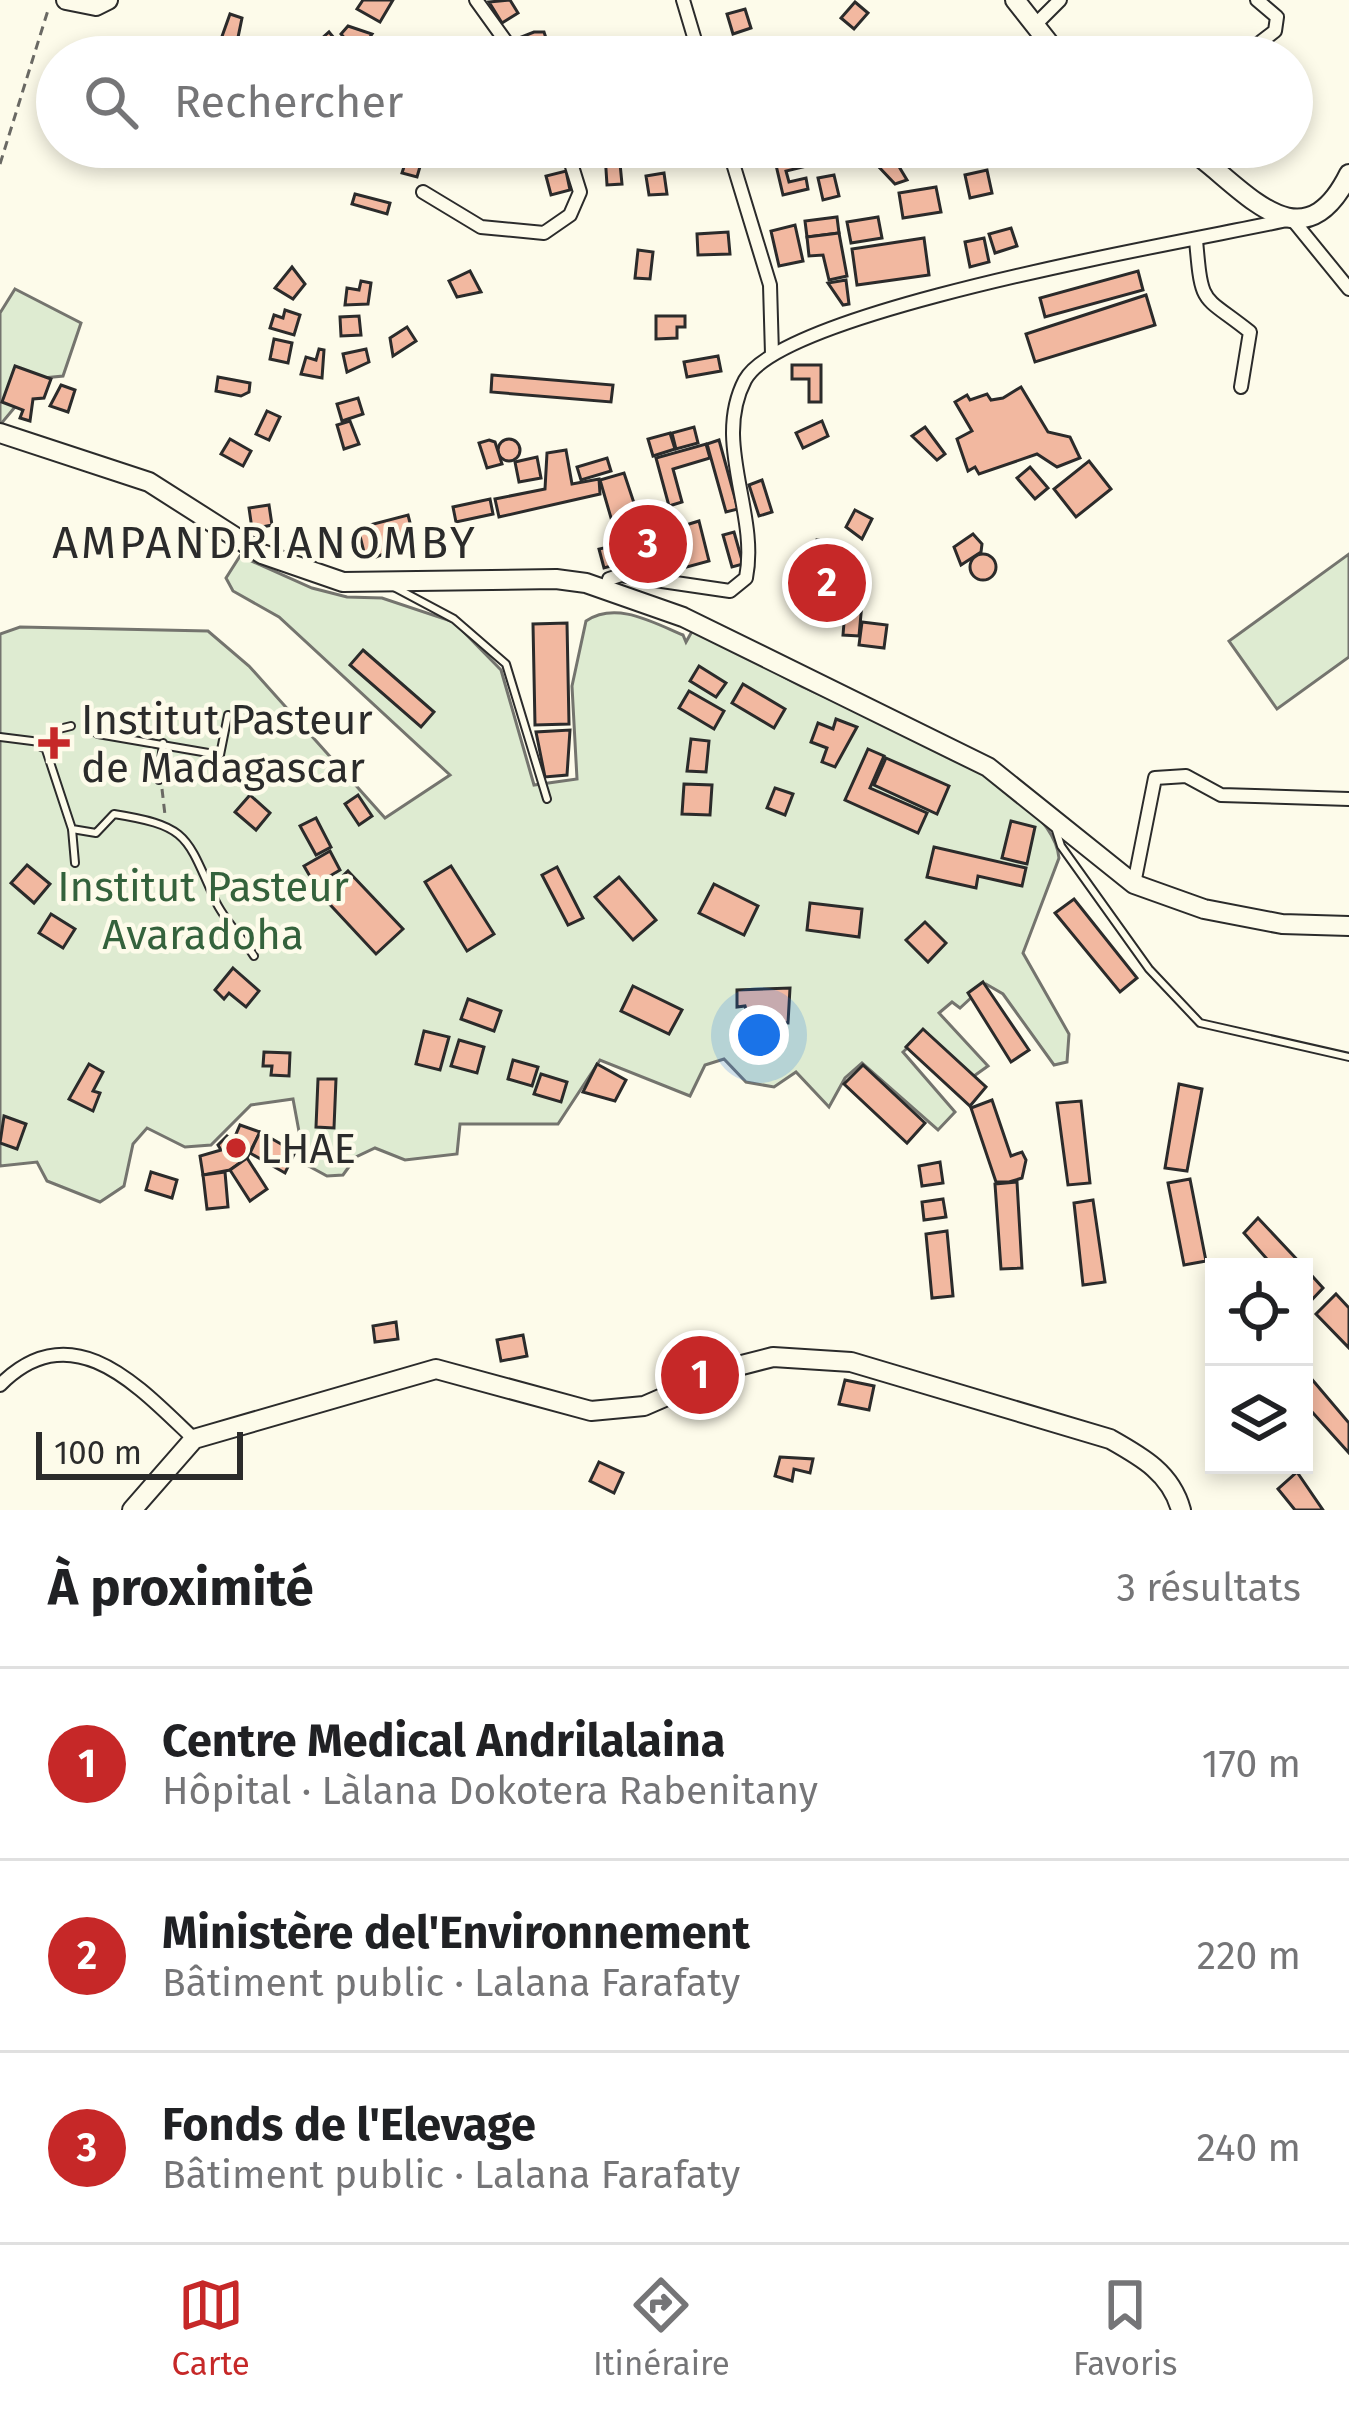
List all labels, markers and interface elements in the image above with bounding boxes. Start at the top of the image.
search box [36,36,1313,168]
icon: search [78,69,144,135]
text: Rechercher [174,75,403,129]
pin: 3 [609,499,687,589]
district label: AMPANDRIANOMBY [52,516,478,570]
pin: 2 [788,538,866,628]
place label: Institut Pasteur de Madagascar [81,695,373,793]
marker: Institut Pasteur de Madagascar [38,727,70,759]
park label: Institut Pasteur Avaradoha [57,862,349,960]
your location [729,1005,789,1065]
place label: LHAE [260,1124,356,1174]
marker: LHAE [223,1135,249,1161]
map controls [1205,1258,1313,1474]
button: locate [1205,1258,1313,1366]
pin: 1 [661,1330,739,1420]
button: layers [1205,1366,1313,1474]
scale bar [36,1426,243,1479]
text: 100 m [54,1433,142,1473]
text: À proximité [48,1557,314,1619]
text: 3 résultats [1116,1565,1301,1611]
text: Centre Medical Andrilalaina [162,1714,725,1768]
text: 1 [78,1741,96,1787]
text: 170 m [1202,1741,1301,1787]
text: Hôpital · Làlana Dokotera Rabenitany [162,1768,818,1814]
text: Ministère del'Environnement [162,1906,750,1960]
text: 2 [77,1933,97,1979]
text: 220 m [1197,1933,1301,1979]
text: Bâtiment public · Lalana Farafaty [162,1960,740,2006]
text: Fonds de l'Elevage [162,2098,536,2152]
text: 3 [77,2125,97,2171]
text: 240 m [1196,2125,1301,2171]
text: Bâtiment public · Lalana Farafaty [162,2152,740,2198]
tab: Carte [172,2272,250,2384]
tab: Itinéraire [593,2272,730,2384]
tab: Favoris [1073,2272,1177,2384]

